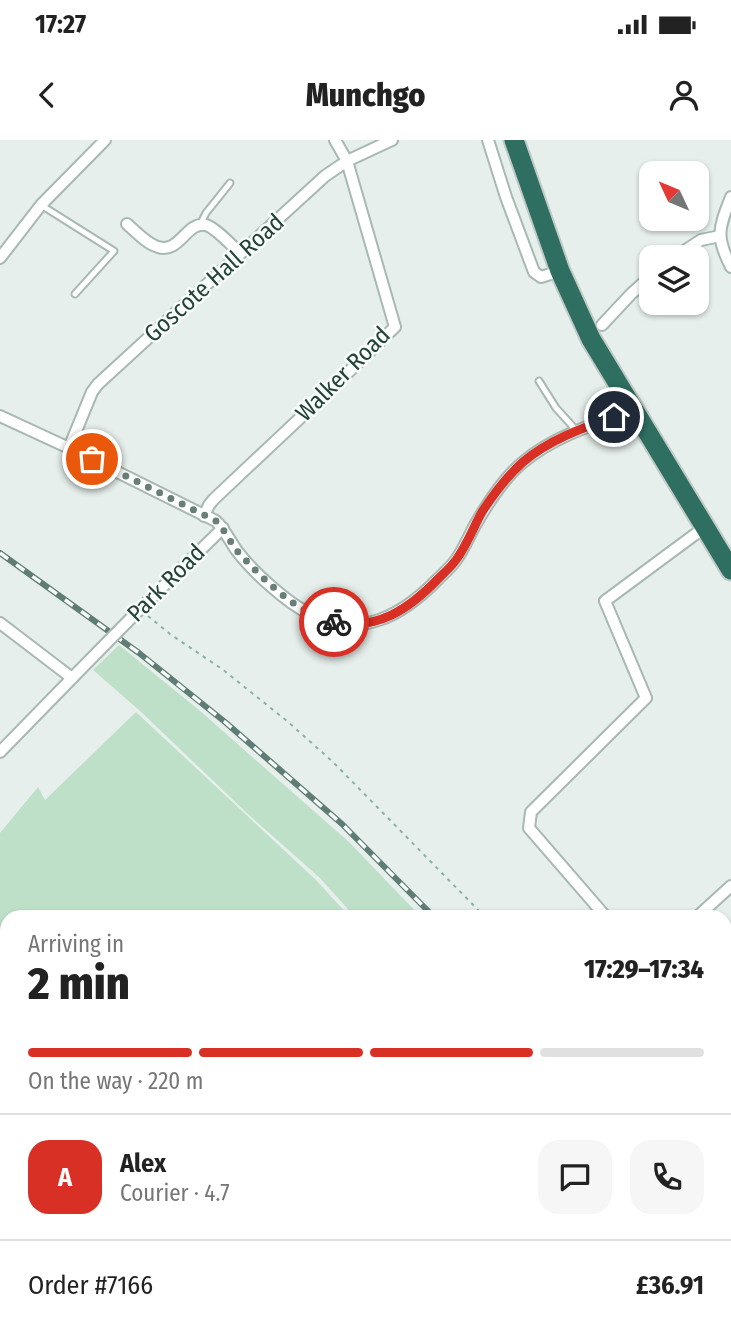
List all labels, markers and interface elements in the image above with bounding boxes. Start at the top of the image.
text: 17:27 [35,9,86,40]
icon: back [28,76,66,114]
text: Munchgo [306,76,425,114]
icon: person [665,76,703,114]
north arrow [639,161,709,231]
map controls [639,161,709,315]
street label: Goscote Hall Road [138,208,290,348]
button: layers [639,245,709,315]
street label: Walker Road [290,321,396,427]
pin [584,387,644,447]
icon: home [595,398,633,436]
pin [62,429,122,489]
icon: bag [73,440,111,478]
street label: Park Road [121,538,211,628]
courier [299,587,369,657]
icon: bike [315,603,353,641]
text: Arriving in [28,930,124,958]
text: 17:29–17:34 [584,954,704,985]
text: 2 min [28,956,130,1011]
text: On the way · 220 m [28,1067,203,1095]
button: chat [538,1140,612,1214]
button: phone [630,1140,704,1214]
text: Alex [120,1148,166,1179]
text: A [58,1162,72,1193]
text: Courier · 4.7 [120,1179,230,1207]
text: Order #7166 [28,1270,153,1301]
text: £36.91 [636,1270,704,1301]

